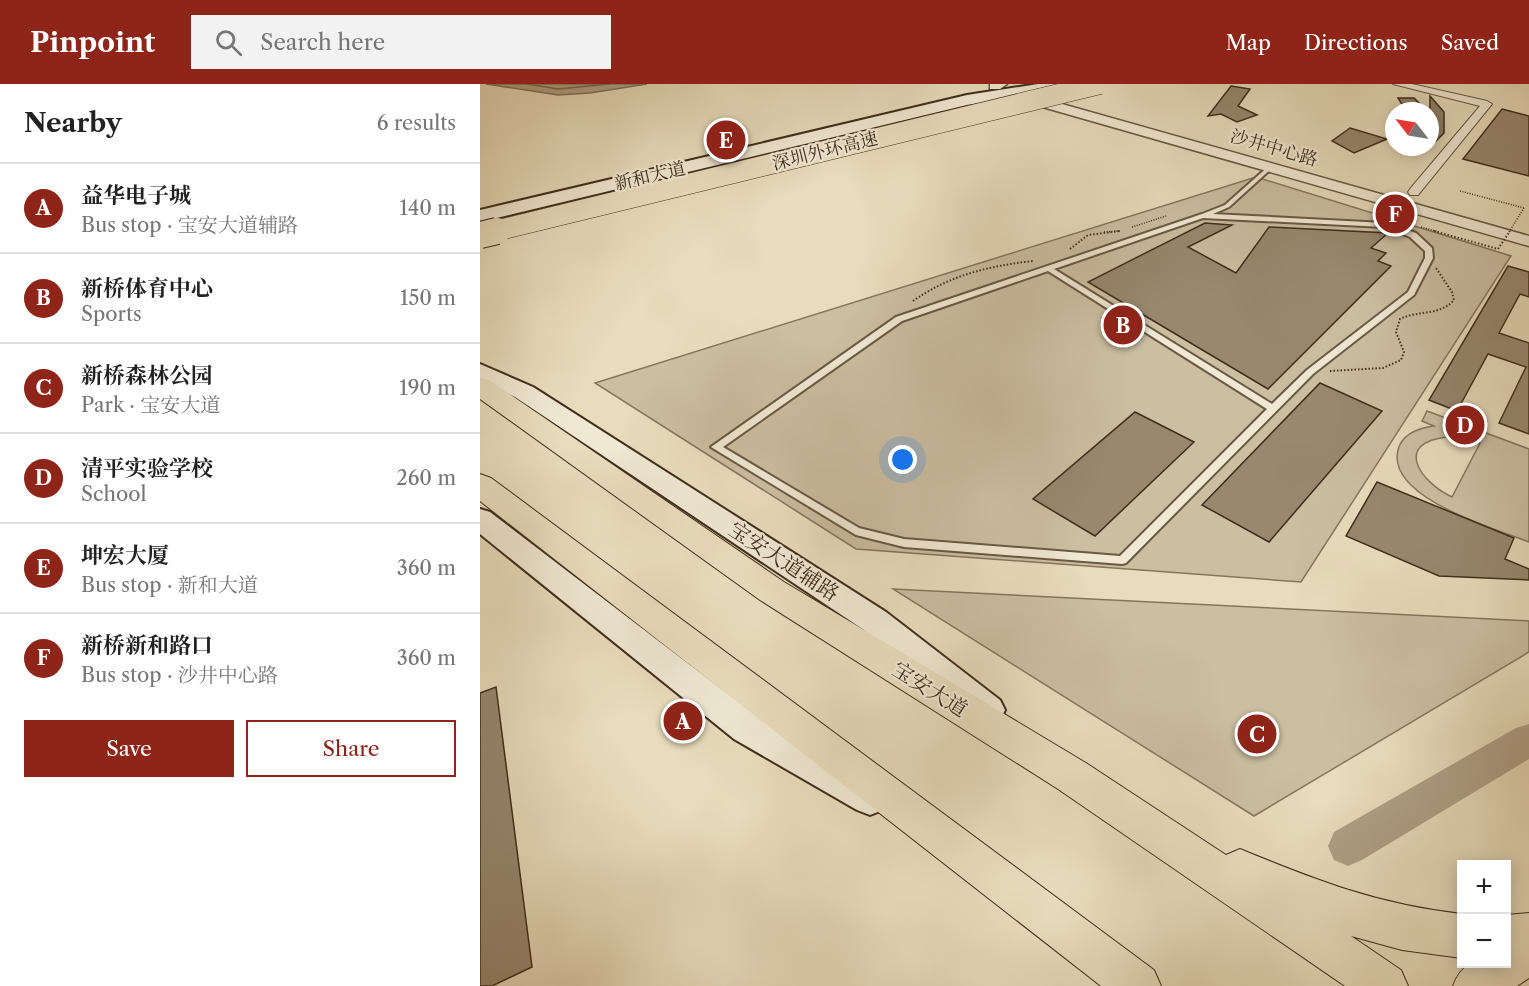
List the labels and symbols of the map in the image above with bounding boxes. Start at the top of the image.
north arrow [1385,102,1439,156]
pin: E [706,118,746,162]
street label: 沙井中心路 [1228,125,1320,171]
street label: 深圳外环高速 [770,127,880,175]
street label: 新和大道 [612,157,688,195]
pin: F [1376,192,1414,236]
pin: B [1104,302,1142,348]
pin: D [1446,402,1484,448]
your location [888,445,917,474]
street label: 宝安大道辅路 [724,516,844,606]
street label: 宝安大道 [888,656,972,722]
pin: A [664,698,702,744]
pin: C [1238,712,1276,756]

